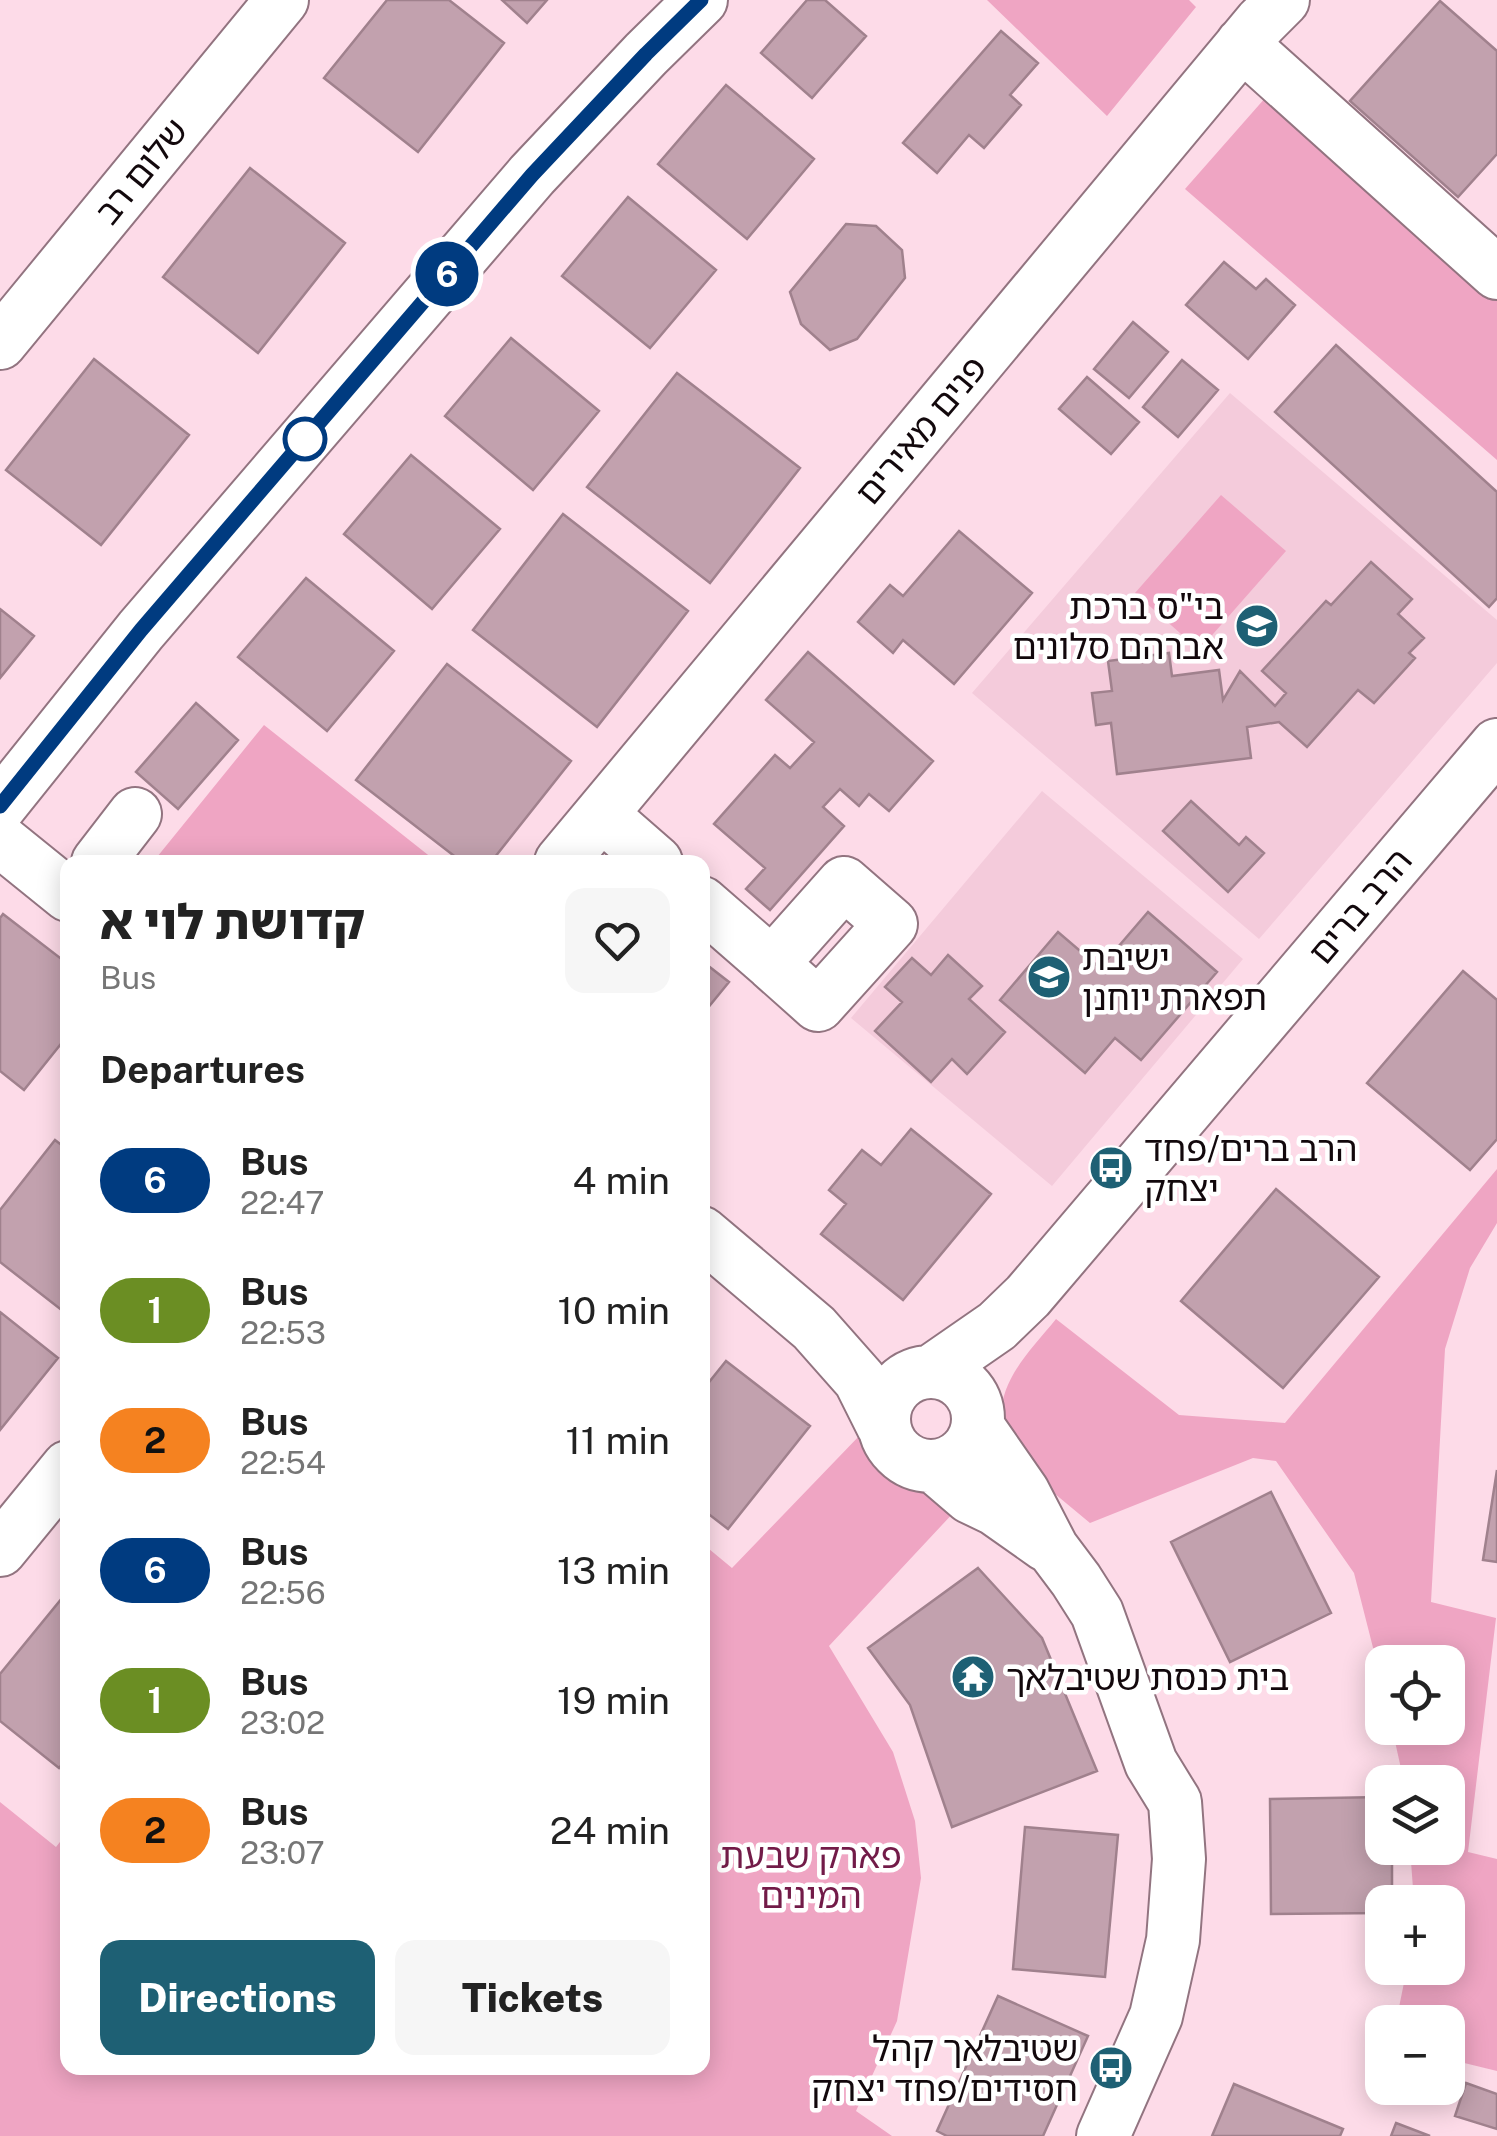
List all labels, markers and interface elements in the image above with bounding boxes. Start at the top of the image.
street label: שלום רב [86,110,196,232]
line badge: 6 [414,242,480,306]
text: 6 [435,254,459,295]
street label: פנים מאירים [847,347,995,513]
unlabelled marker [284,418,326,460]
place label: בי"ס ברכת אברהם סלונים [1013,586,1224,667]
school or university icon: בי"ס ברכת אברהם סלונים [1234,603,1280,649]
street label: הרב ברים [1300,840,1420,972]
button: heart [565,888,670,993]
text: קדושת לוי א [100,893,365,950]
place label: ישיבת תפארת יוחנן [1082,937,1267,1018]
school or university icon: ישיבת תפארת יוחנן [1026,954,1072,1000]
text: Bus [100,959,156,996]
text: Departures [100,1047,305,1092]
place label: הרב ברים/פחד יצחק [1144,1128,1357,1209]
text: Bus [240,1139,309,1184]
bus stop icon: הרב ברים/פחד יצחק [1088,1145,1134,1191]
text: 4 min [572,1158,670,1203]
text: 6 [143,1160,167,1201]
text: 22:47 [240,1184,324,1221]
text: Bus [240,1269,309,1314]
text: 10 min [558,1288,670,1333]
text: 1 [148,1290,162,1331]
text: 22:53 [240,1314,326,1351]
text: Bus [240,1399,309,1444]
text: 11 min [565,1418,670,1463]
text: 2 [144,1420,166,1461]
text: 22:54 [240,1444,326,1481]
text: Bus [240,1529,309,1574]
text: 13 min [557,1548,670,1593]
text: 6 [143,1550,167,1591]
text: 22:56 [240,1574,326,1611]
map controls [1365,1645,1465,2105]
button: locate [1365,1645,1465,1745]
temple icon: בית כנסת שטיבלאך [950,1654,996,1700]
place label: בית כנסת שטיבלאך [1006,1657,1290,1698]
text: Bus [240,1659,309,1704]
text: 19 min [557,1678,670,1723]
text: 1 [148,1680,162,1721]
text: 23:02 [240,1704,325,1741]
button: layers [1365,1765,1465,1865]
text: Bus [240,1789,309,1834]
text: 24 min [550,1808,670,1853]
text: 2 [144,1810,166,1851]
text: 23:07 [240,1834,325,1871]
park label: פארק שבעת המינים [720,1835,902,1916]
button: + [1365,1885,1465,1985]
button: Directions [100,1940,375,2055]
button: Tickets [395,1940,670,2055]
button: − [1365,2005,1465,2105]
place label: שטיבלאך קהל חסידים/פחד יצחק [811,2028,1078,2109]
bus stop icon: שטיבלאך קהל חסידים/פחד יצחק [1088,2045,1134,2091]

